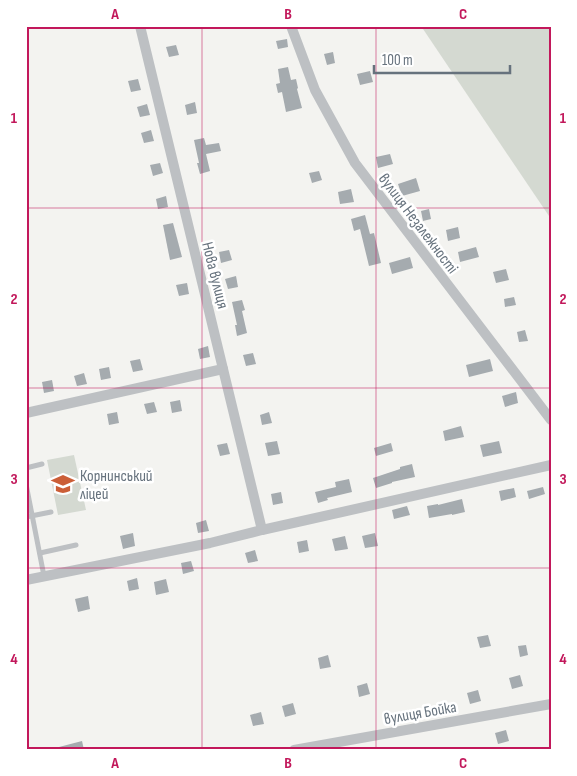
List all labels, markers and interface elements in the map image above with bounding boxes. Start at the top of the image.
text: A [110,5,119,24]
text: B [284,5,292,24]
text: C [459,5,467,24]
scale bar [374,42,511,74]
text: 100 m [382,51,413,70]
text: 1 [11,109,18,128]
text: 1 [560,109,567,128]
street label: вулиця Незалежності [374,170,462,278]
street label: Нова вулиця [197,240,232,311]
text: 2 [10,290,18,309]
text: 2 [559,290,567,309]
place label: Корнинський ліцей [80,467,153,504]
text: 3 [10,470,18,489]
text: 3 [559,470,567,489]
school or university icon: Корнинський ліцей [50,471,76,497]
text: 4 [10,650,18,669]
text: 4 [559,650,567,669]
street label: вулиця Бойка [383,698,458,729]
text: A [110,754,119,773]
text: B [284,754,292,773]
text: C [459,754,467,773]

